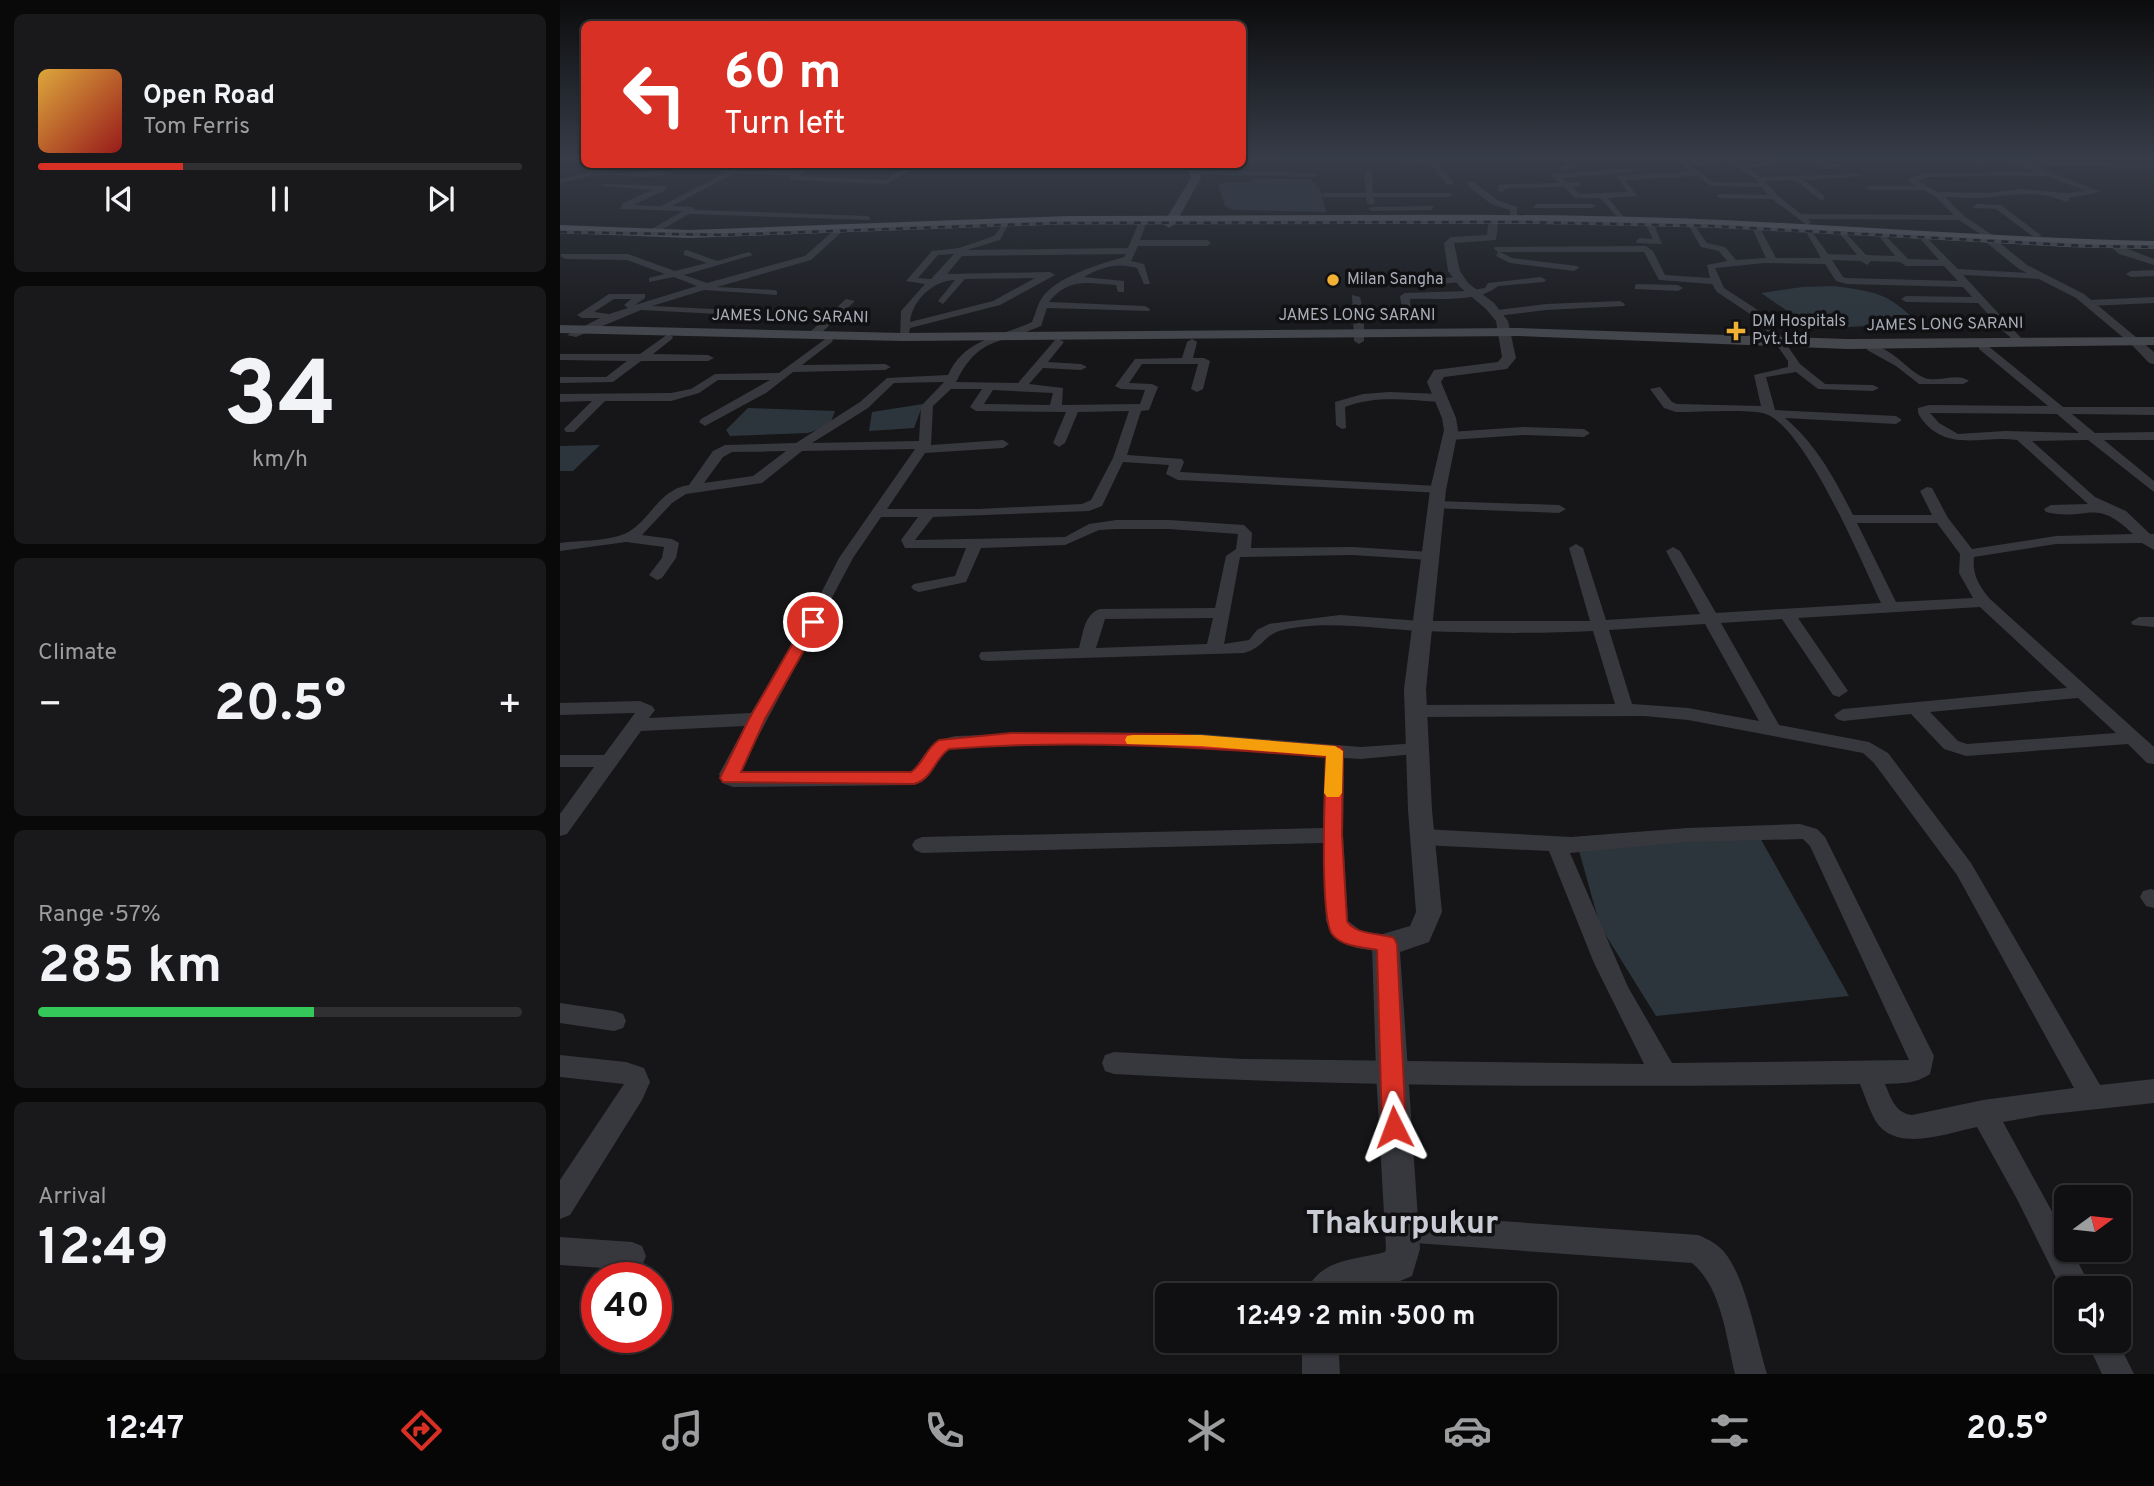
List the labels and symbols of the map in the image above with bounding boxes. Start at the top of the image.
place label: Milan Sangha [1347,270,1443,290]
marker: Milan Sangha [1325,272,1341,288]
street label: JAMES LONG SARANI [711,306,869,328]
street label: JAMES LONG SARANI [1278,306,1436,326]
place label: DM Hospitals Pvt. Ltd [1752,312,1846,350]
street label: JAMES LONG SARANI [1866,314,2024,336]
marker: DM Hospitals Pvt. Ltd [1726,321,1746,341]
pin [783,592,843,652]
position arrow [1357,1090,1431,1164]
north arrow [2054,1185,2132,1262]
district label: Thakurpukur [1306,1205,1498,1245]
speed limit sign: 40 [581,1262,672,1353]

